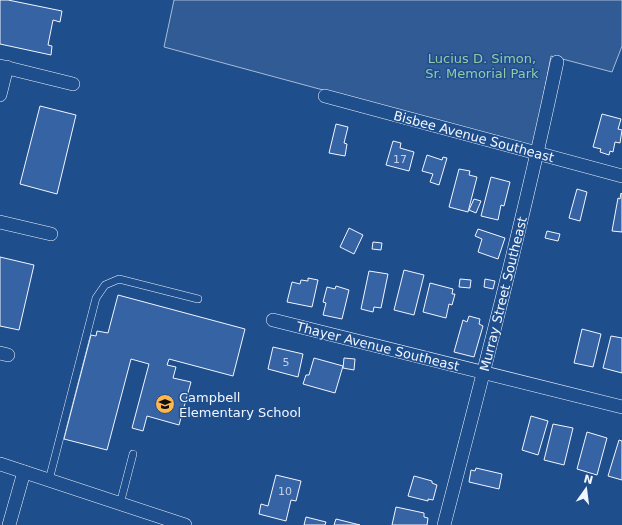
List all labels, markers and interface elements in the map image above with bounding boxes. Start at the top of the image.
park label: Lucius D. Simon, Sr. Memorial Park [425,51,539,81]
street label: Bisbee Avenue Southeast [392,108,556,165]
house number: 17 [393,153,407,166]
street label: Murray Street Southeast [477,215,530,373]
street label: Thayer Avenue Southeast [294,319,461,374]
house number: 5 [283,356,290,369]
place label: Campbell Elementary School [179,390,301,420]
school or university icon: Campbell Elementary School [154,393,176,415]
north arrow [566,469,606,509]
text: N [582,472,594,487]
house number: 10 [278,485,292,498]

